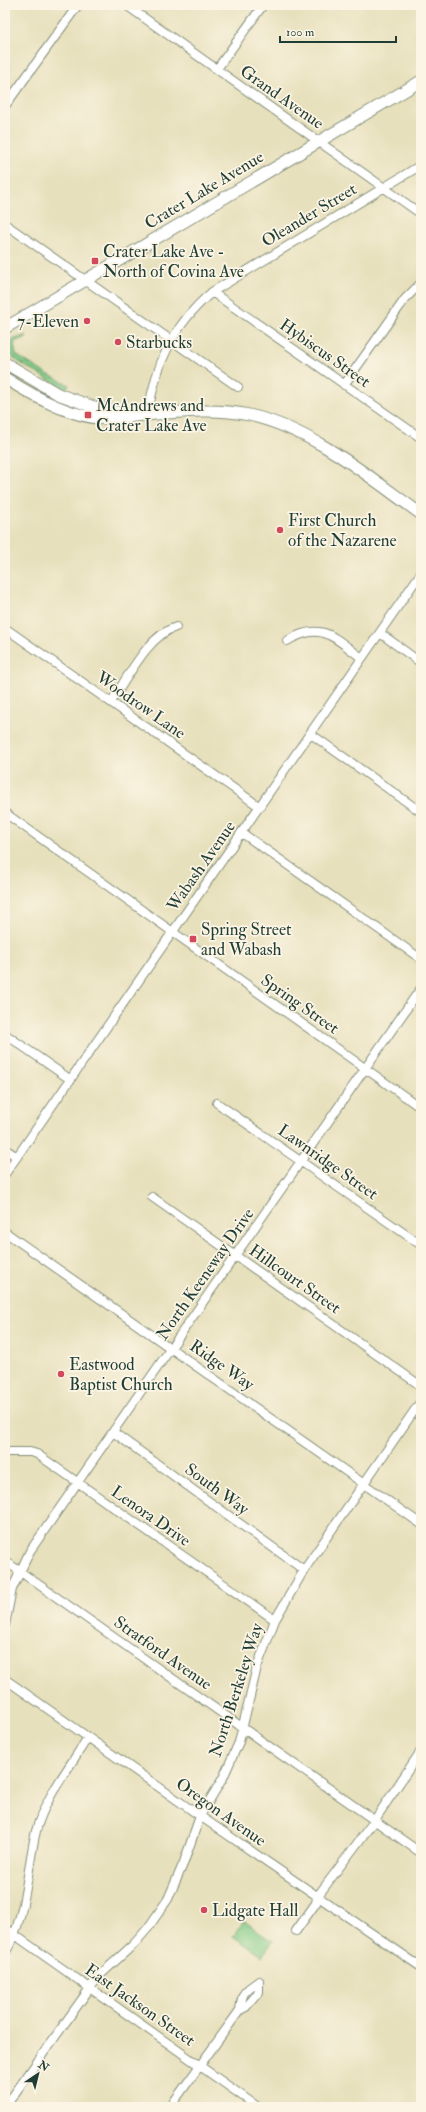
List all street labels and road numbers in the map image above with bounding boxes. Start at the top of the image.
street label: Grand Avenue [236,60,328,134]
street label: Crater Lake Avenue [141,146,267,234]
street label: Oleander Street [258,178,361,252]
street label: Hybiscus Street [275,314,375,393]
street label: Woodrow Lane [92,666,190,743]
street label: Wabash Avenue [162,817,240,916]
street label: Spring Street [256,969,343,1040]
street label: Lawnridge Street [274,1120,383,1205]
street label: North Keeneway Drive [152,1204,259,1345]
street label: Hillcourt Street [245,1240,345,1319]
street label: Ridge Way [185,1335,259,1396]
street label: South Way [180,1459,254,1520]
street label: Lenora Drive [107,1481,195,1551]
street label: Stratford Avenue [110,1611,216,1695]
street label: North Berkeley Way [204,1620,269,1760]
street label: Oregon Avenue [172,1773,270,1851]
street label: East Jackson Street [80,1959,200,2052]

